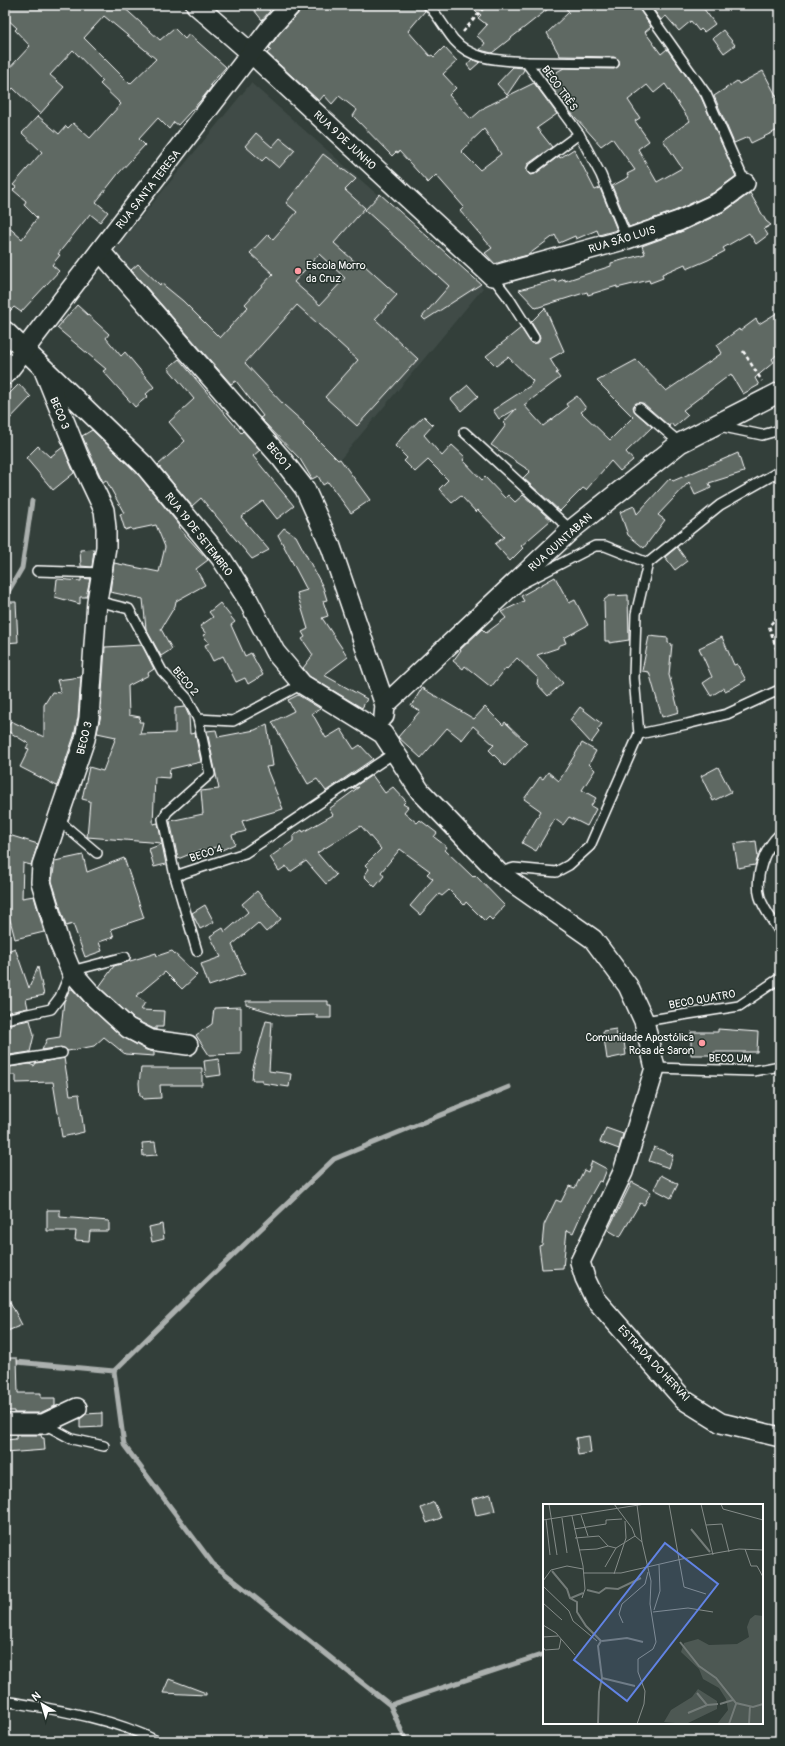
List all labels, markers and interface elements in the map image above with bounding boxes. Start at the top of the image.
street label: BECO TRÊS [539,63,580,113]
street label: RUA 9 DE JUNHO [311,108,378,172]
street label: RUA SANTA TERESA [113,147,183,232]
street label: RUA SÃO LUIS [587,223,657,256]
place label: Escola Morro da Cruz [306,259,366,285]
marker: Escola Morro da Cruz [293,266,303,276]
street label: BECO 3 [47,395,72,431]
street label: BECO 1 [264,440,294,473]
street label: RUA 19 DE SETEMBRO [162,490,235,579]
street label: RUA QUINTABAN [526,510,595,574]
street label: BECO 2 [170,664,201,698]
street label: BECO 3 [74,720,95,756]
street label: BECO 4 [188,842,225,865]
street label: BECO QUATRO [668,987,736,1012]
place label: Comunidade Apostólica Rosa de Saron [585,1031,694,1057]
marker: Comunidade Apostólica Rosa de Saron [697,1038,707,1048]
street label: BECO UM [708,1052,752,1065]
street label: ESTRADA DO HERVAI [615,1323,692,1404]
inset map [543,1504,763,1724]
north arrow [22,1684,62,1724]
text: N [29,1689,44,1704]

